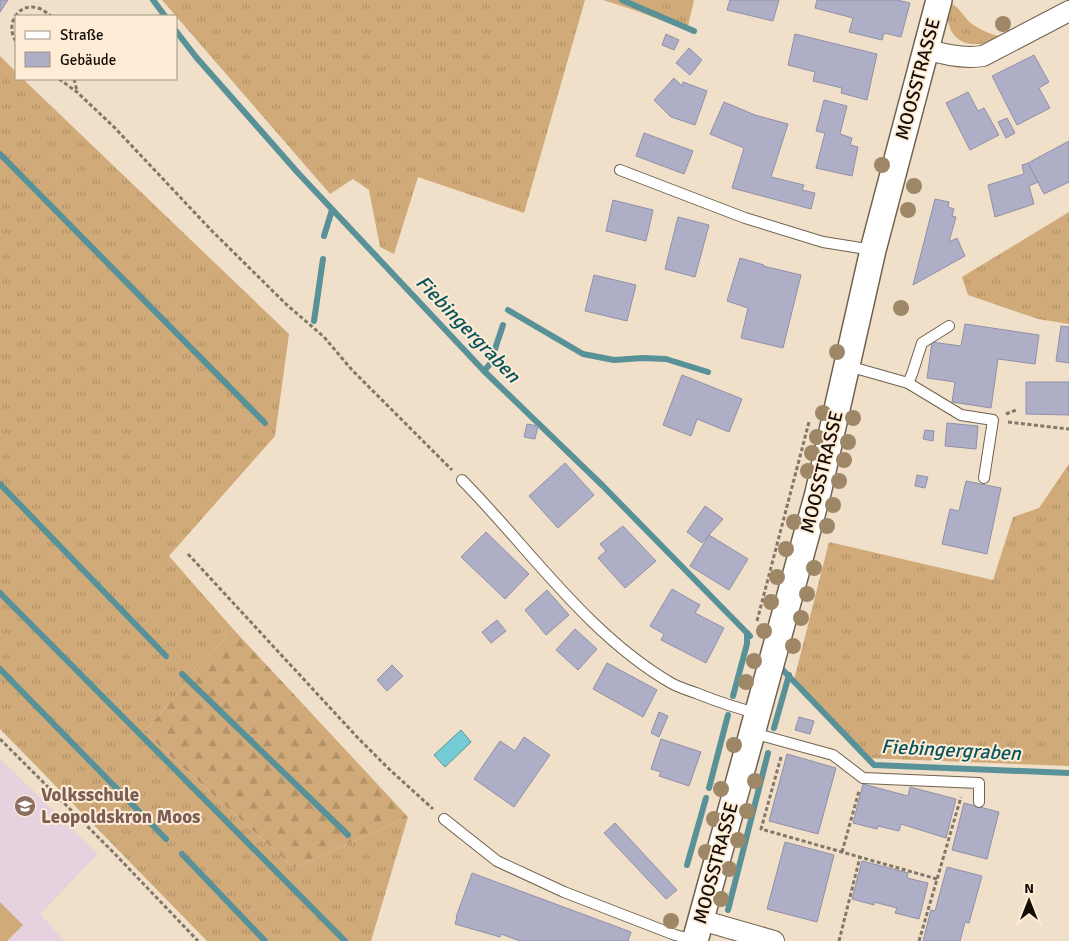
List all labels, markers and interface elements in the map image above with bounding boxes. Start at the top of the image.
legend [15,15,178,80]
street label: MOOSSTRASSE [890,15,946,143]
text: Straße [60,26,104,44]
text: Gebäude [60,51,116,69]
water label: Fiebingergraben [410,270,526,389]
street label: MOOSSTRASSE [795,408,849,536]
water label: Fiebingergraben [881,734,1023,766]
place label: Volksschule Leopoldskron Moos [41,783,201,829]
school or university icon: Volksschule Leopoldskron Moos [13,794,37,818]
street label: MOOSSTRASSE [688,799,744,927]
north arrow [1004,876,1054,926]
text: N [1024,880,1034,897]

